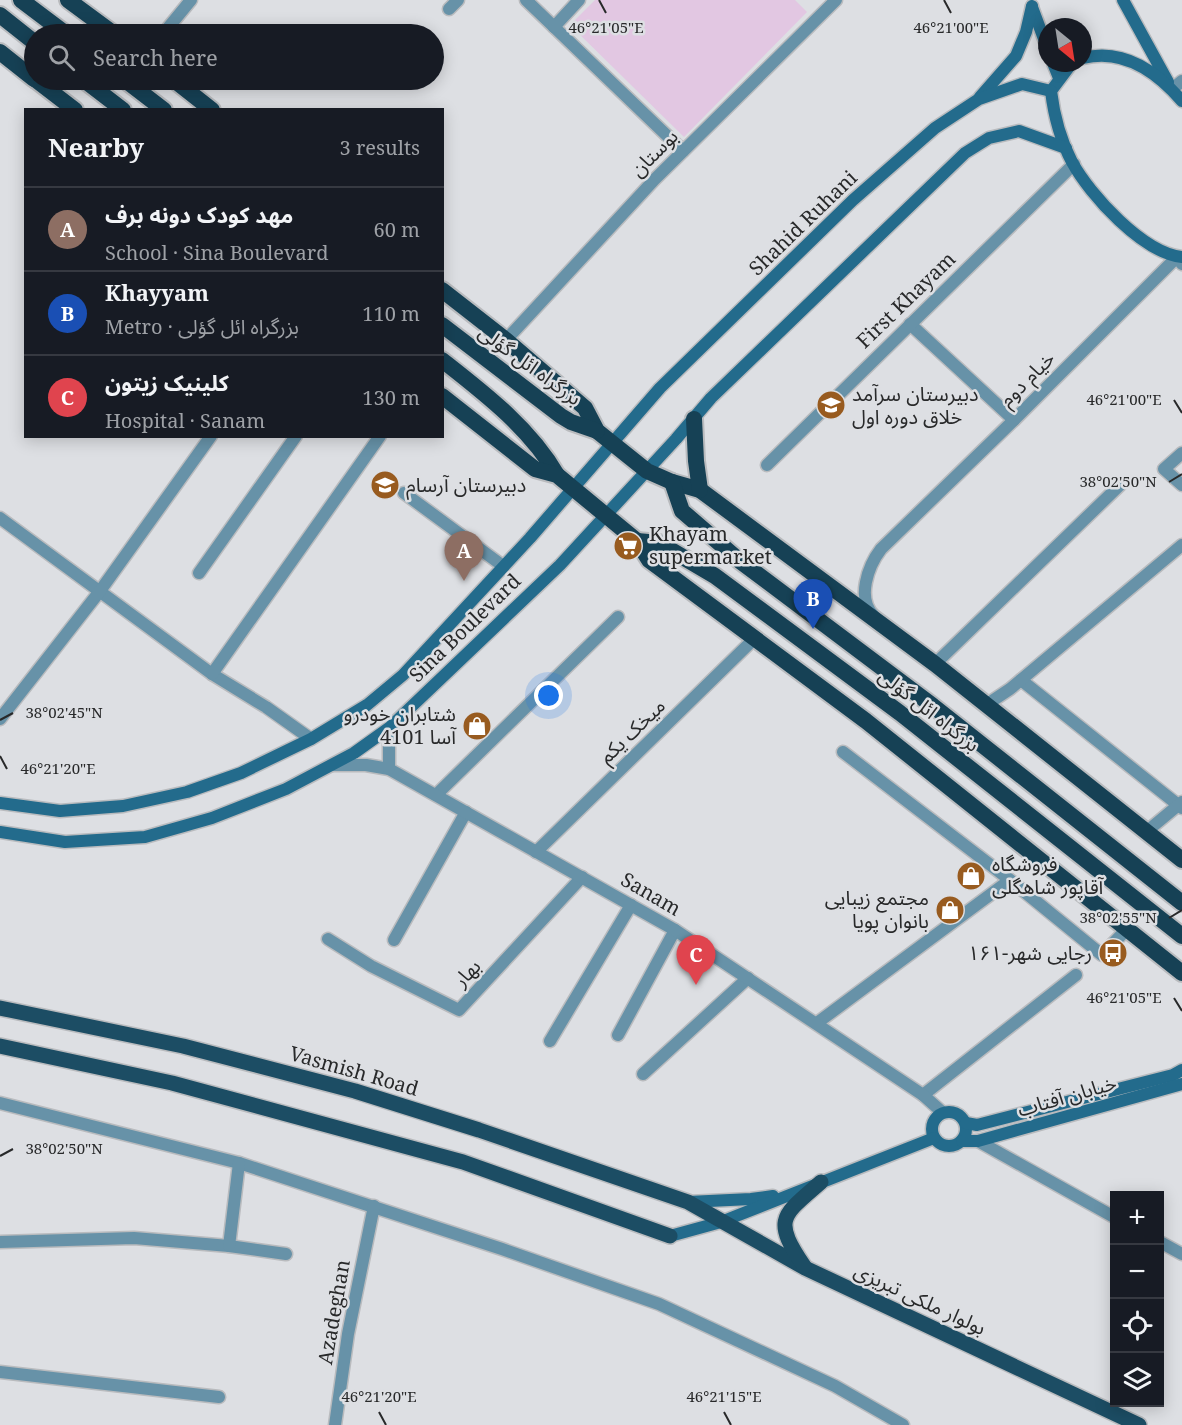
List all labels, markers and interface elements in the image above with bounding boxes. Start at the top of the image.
text: 46°21'05"E [568,17,644,37]
text: 46°21'00"E [913,17,989,37]
north arrow [1038,18,1092,72]
search box [24,24,444,90]
icon: search [45,41,78,74]
text: Search here [93,42,218,72]
street label: بوستان [624,123,684,183]
text: Nearby [48,129,144,165]
text: 3 results [340,134,420,161]
street label: Shahid Ruhani [743,164,863,281]
text: مهد کودک دونه برف [105,199,293,229]
text: A [60,216,75,243]
text: 60 m [374,216,420,243]
text: School · Sina Boulevard [105,239,329,266]
street label: First Khayam [850,245,961,354]
text: Khayyam [105,277,209,307]
text: B [61,300,74,327]
text: 110 m [362,300,420,327]
text: Metro · بزرگراه ائل گؤلی [105,313,299,340]
street label: بزرگراه ائل گؤلی [473,318,587,411]
street label: خیام دوم [993,345,1062,414]
text: کلینیک زیتون [105,367,229,397]
place label: دبیرستان سرآمد خلاق دوره اول [852,380,979,430]
text: C [61,384,74,411]
text: 130 m [362,384,420,411]
school or university icon: دبیرستان سرآمد خلاق دوره اول [815,389,847,421]
text: 46°21'00"E [1086,389,1162,409]
text: Hospital · Sanam [105,407,265,434]
school or university icon: دبیرستان آرسام [369,469,401,501]
place label: دبیرستان آرسام [406,471,526,500]
text: 38°02'50"N [1079,471,1157,491]
place label: Khayam supermarket [649,520,772,570]
supermarket icon: Khayam supermarket [612,530,644,562]
pin: A [444,532,484,581]
street label: Sina Boulevard [403,567,526,688]
pin: B [794,580,832,629]
street label: بزرگراه ائل گؤلی [873,662,985,758]
your location [534,681,563,710]
street label: میخک یکم [593,692,672,771]
place label: شتابران خودرو 4101 آسا [344,700,457,750]
text: 38°02'45"N [25,702,103,722]
shop icon: شتابران خودرو 4101 آسا [461,710,493,742]
text: 46°21'20"E [20,758,96,778]
place label: فروشگاه آقاپور شاهگلی [992,850,1104,900]
shop icon: فروشگاه آقاپور شاهگلی [955,860,987,892]
street label: Sanam [616,866,686,922]
place label: مجتمع زیبایی بانوان پویا [825,884,929,934]
shop icon: مجتمع زیبایی بانوان پویا [934,894,966,926]
text: 38°02'55"N [1079,907,1157,927]
pin: C [676,936,716,985]
bus stop icon: ۱۶۱-رجایی شهر [1097,937,1129,969]
place label: ۱۶۱-رجایی شهر [968,939,1092,966]
street label: بهار [446,953,486,993]
text: 46°21'05"E [1086,987,1162,1007]
street label: Vasmish Road [286,1039,422,1102]
street label: خیابان آفتاب [1014,1068,1120,1123]
text: 38°02'50"N [25,1138,103,1158]
map controls [1110,1191,1164,1407]
button: + [1110,1191,1164,1245]
button: − [1110,1245,1164,1299]
street label: بولوار ملکی تبریزی [850,1256,991,1341]
street label: Azadeghan [311,1257,356,1367]
button: locate [1110,1299,1164,1353]
button: layers [1110,1353,1164,1407]
text: 46°21'20"E [341,1386,417,1406]
text: 46°21'15"E [686,1386,762,1406]

